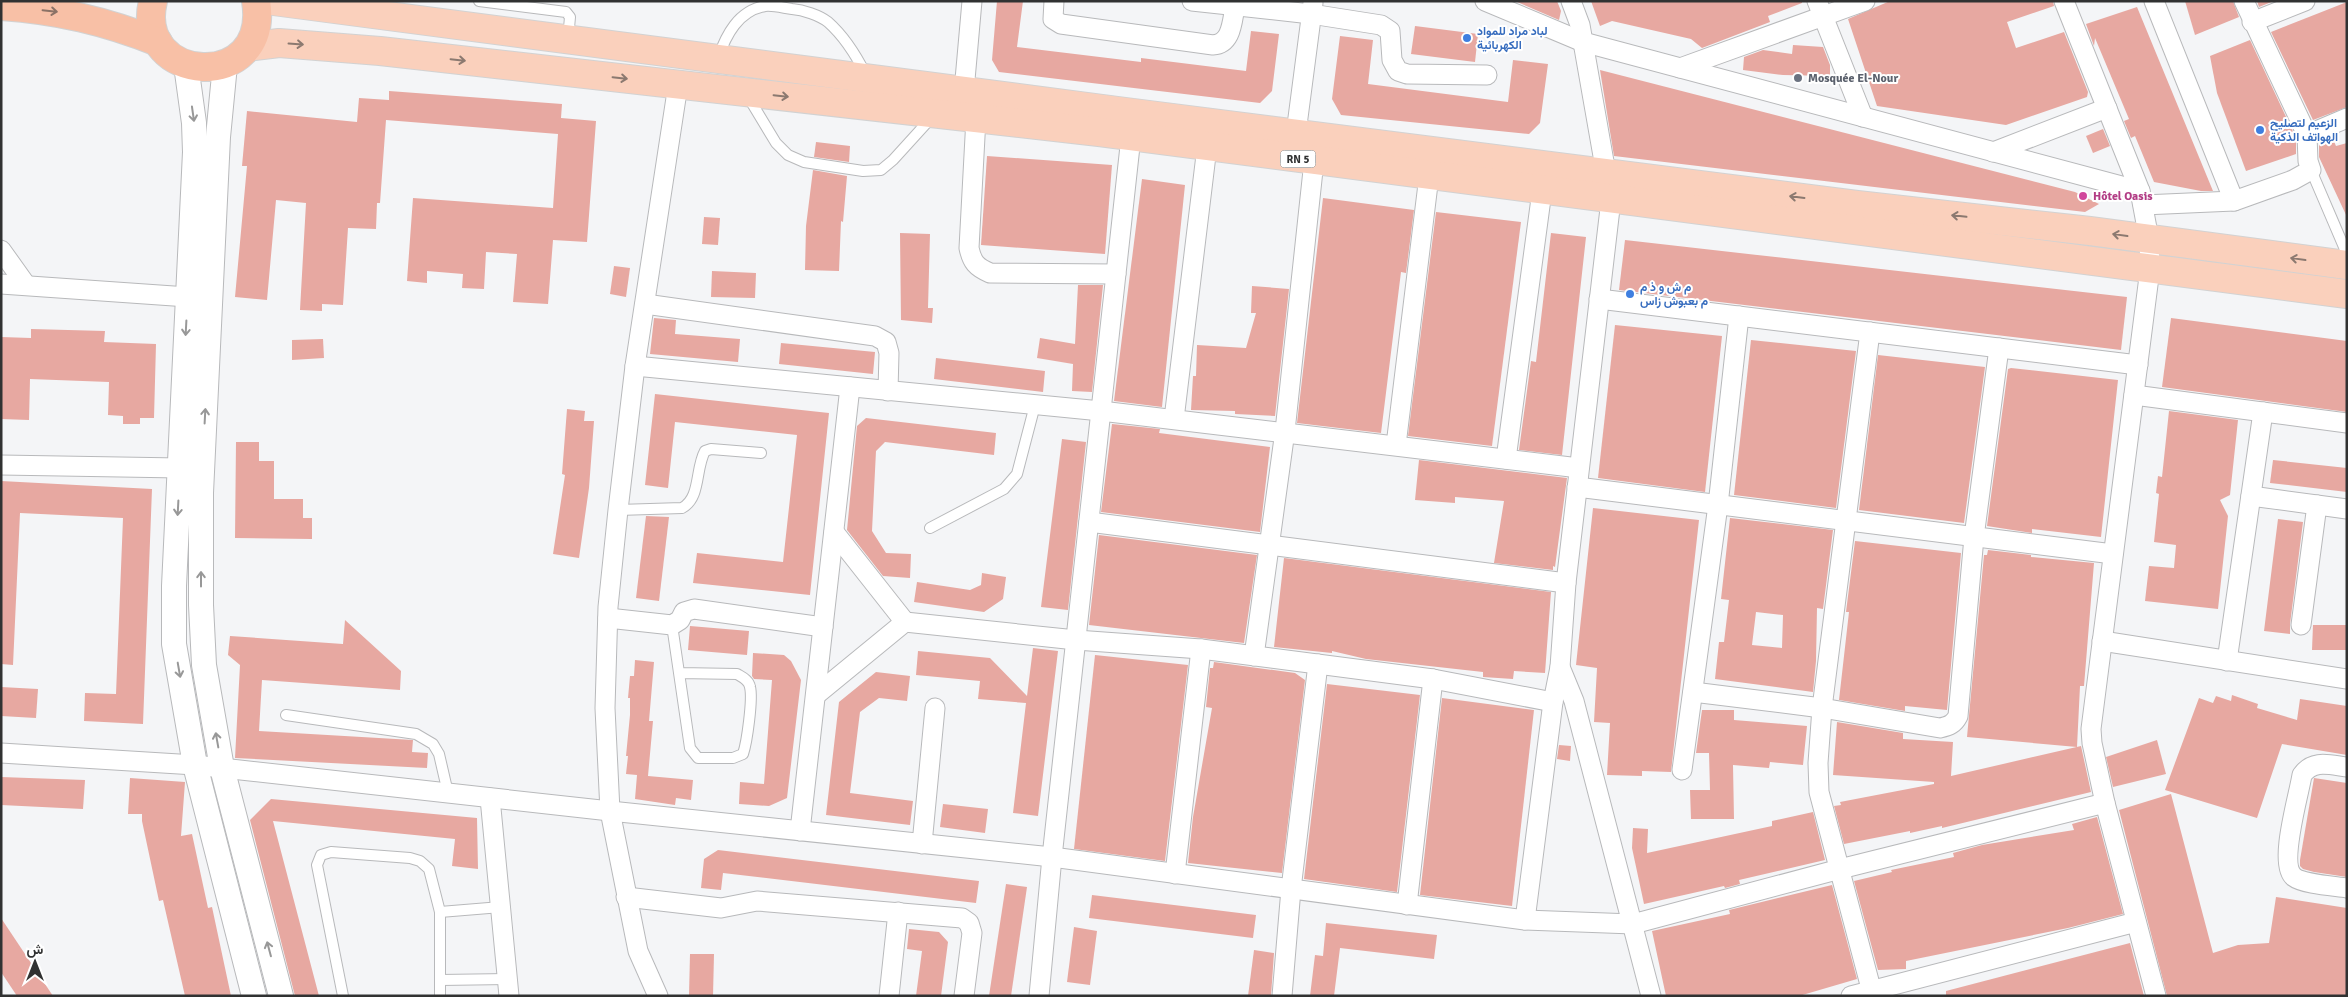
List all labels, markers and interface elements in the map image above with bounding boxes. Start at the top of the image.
one-way arrow [41,6,57,16]
place label: لباد مراد للمواد الكهربائية [1477,24,1548,53]
marker: لباد مراد للمواد الكهربائية [1461,32,1473,44]
one-way arrow [288,40,304,49]
one-way arrow [450,55,466,65]
place label: Mosquée El-Nour [1808,71,1898,86]
marker: Mosquée El-Nour [1792,72,1804,84]
one-way arrow [611,73,627,83]
one-way arrow [773,91,789,101]
one-way arrow [188,105,198,121]
place label: الزعيم لتصليح الهواتف الذكية [2270,116,2338,145]
marker: الزعيم لتصليح الهواتف الذكية [2254,124,2266,136]
road number: RN 5 [1280,150,1316,168]
place label: Hôtel Oasis [2093,189,2153,204]
marker: Hôtel Oasis [2077,190,2089,202]
one-way arrow [1790,192,1806,202]
one-way arrow [1951,211,1967,221]
one-way arrow [2112,230,2128,240]
one-way arrow [2291,254,2307,264]
place label: م ش و ذ م م بعبوش زاس [1640,280,1708,309]
marker: م ش و ذ م م بعبوش زاس [1624,288,1636,300]
one-way arrow [182,320,191,336]
one-way arrow [200,409,209,425]
one-way arrow [174,500,183,516]
one-way arrow [196,571,206,587]
one-way arrow [175,662,185,678]
one-way arrow [212,732,222,748]
north arrow [10,937,60,987]
text: ش [27,941,44,958]
one-way arrow [264,941,273,957]

